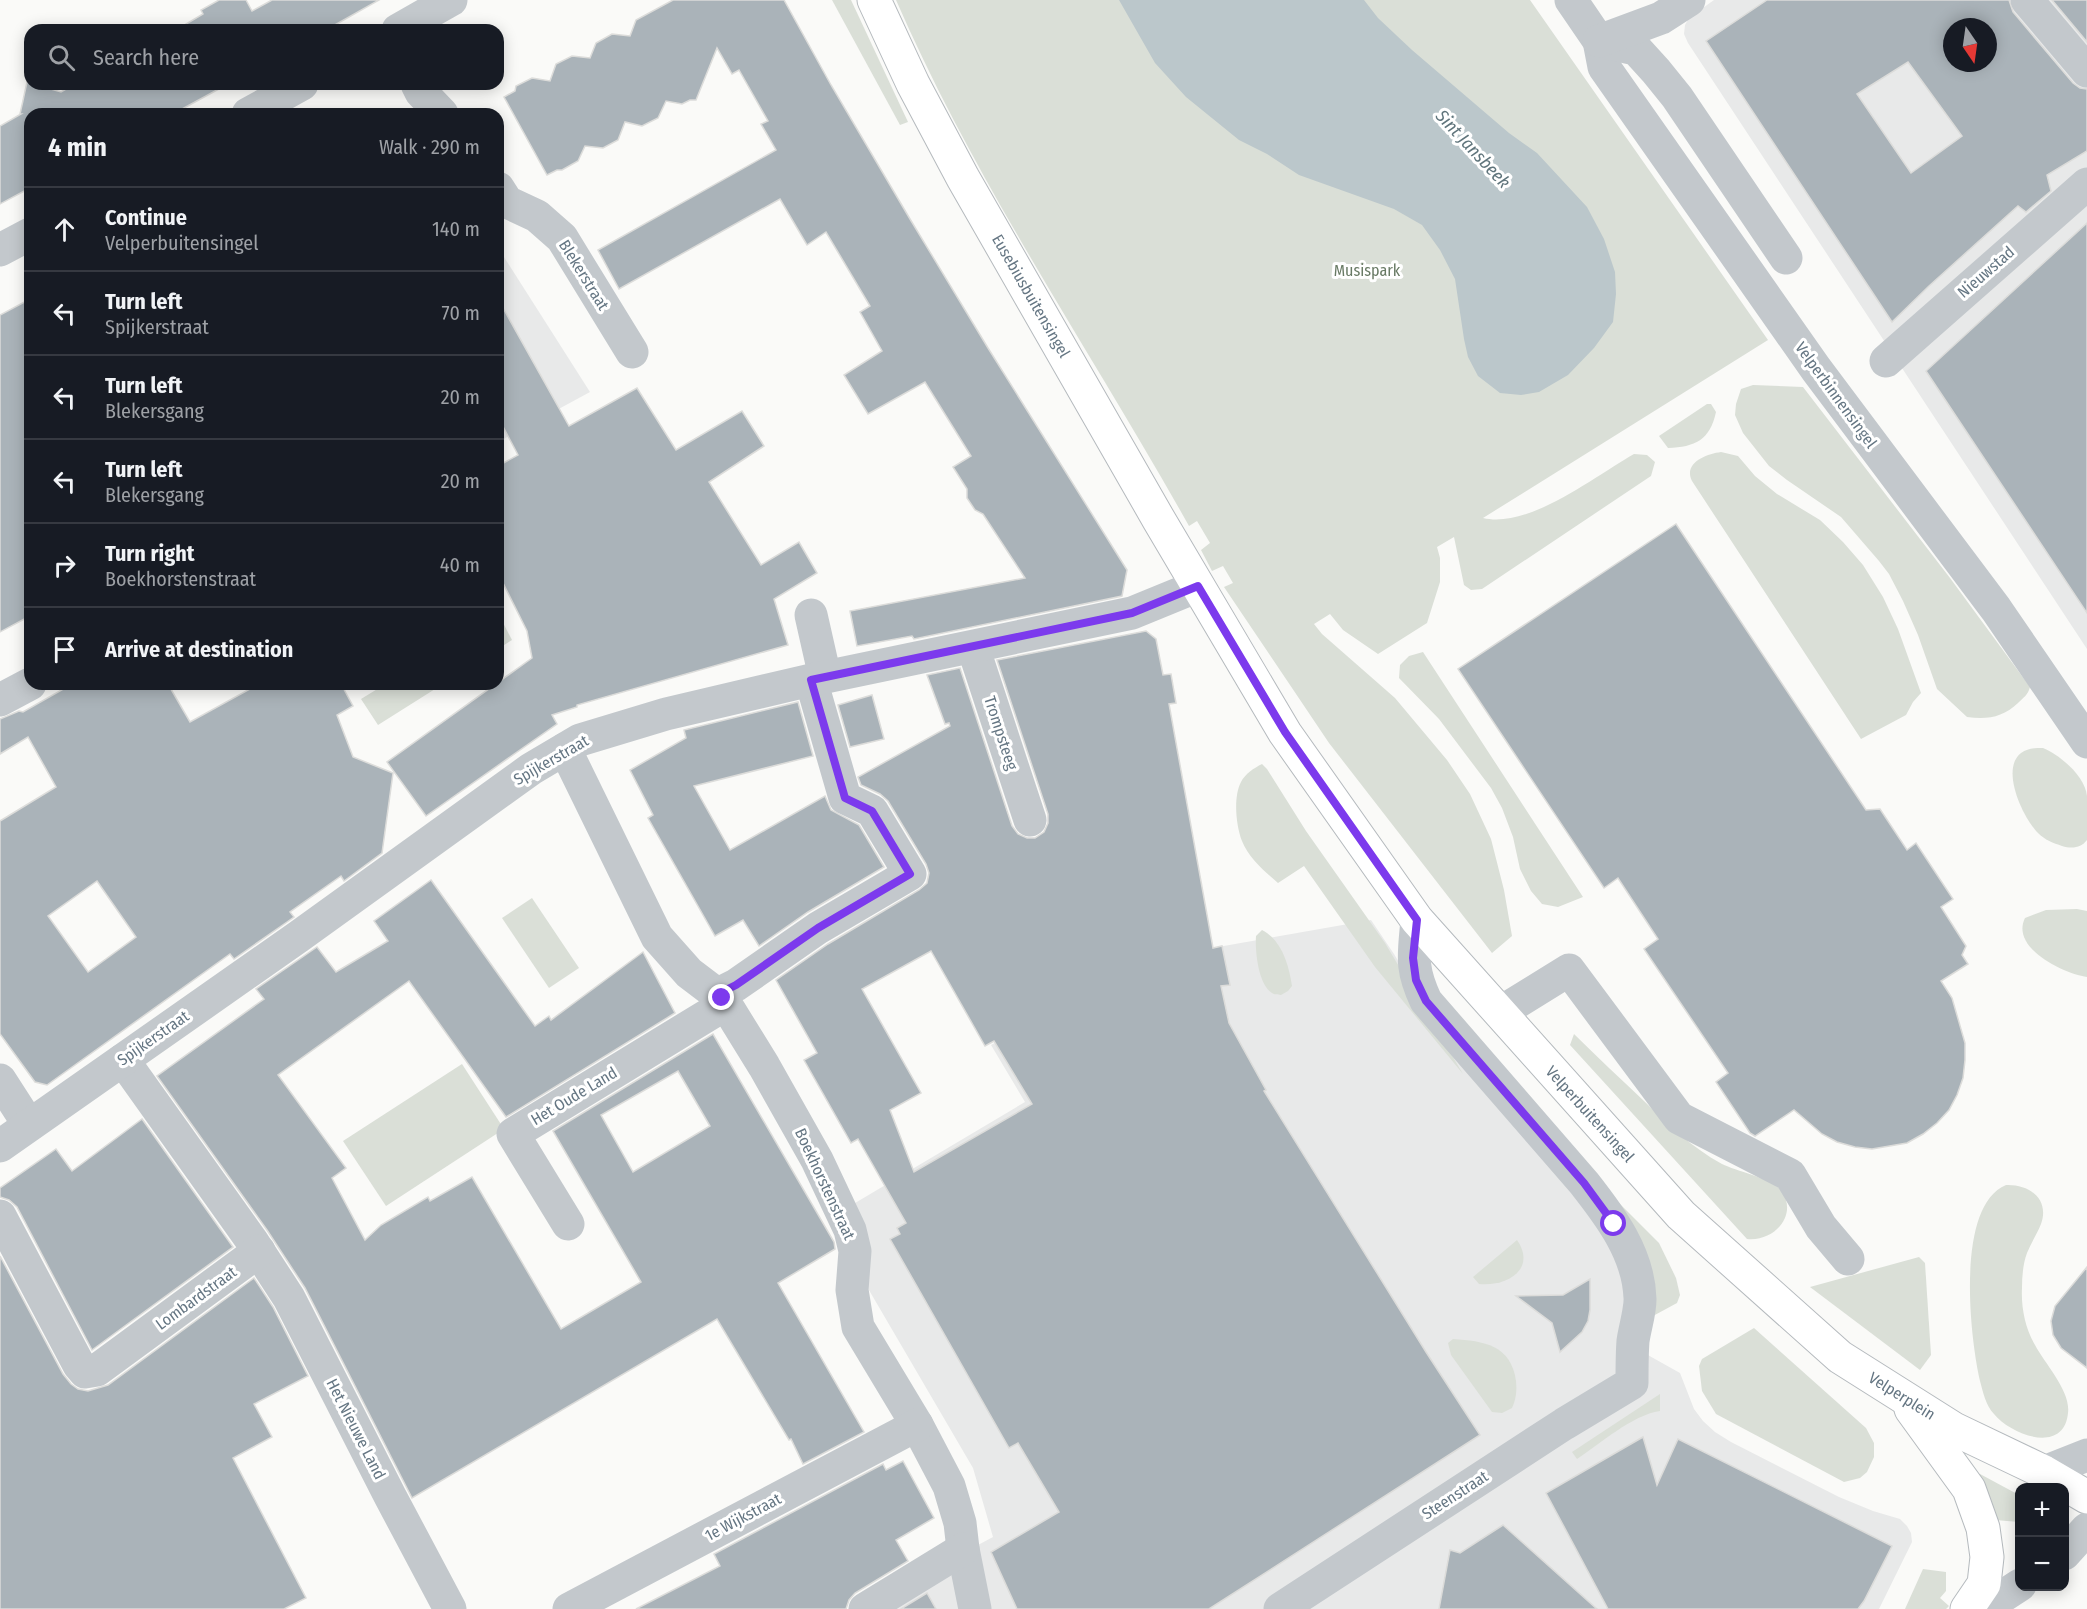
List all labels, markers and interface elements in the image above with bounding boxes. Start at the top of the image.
north arrow [1943,18,1997,72]
search box [24,24,504,90]
icon: search [45,41,78,74]
text: Search here [93,44,199,71]
water label: Sint Jansbeek [1430,104,1515,193]
text: 4 min [48,132,107,163]
text: Walk · 290 m [379,135,480,159]
text: Continue [105,204,187,231]
icon: ahead [48,213,81,246]
text: 140 m [432,217,480,241]
text: Velperbuitensingel [105,231,259,255]
street label: Eusebiusbuitensingel [988,231,1074,361]
street label: Blekerstraat [555,236,613,314]
street label: Nieuwstad [1954,242,2018,302]
park label: Musispark [1334,261,1401,280]
text: Turn left [105,288,183,315]
icon: left [48,297,81,330]
text: 70 m [442,301,480,325]
text: Spijkerstraat [105,315,209,339]
street label: Velperbinnensingel [1791,338,1881,452]
text: Turn left [105,372,183,399]
icon: left [48,381,81,414]
text: 20 m [441,385,480,409]
text: Blekersgang [105,399,204,423]
text: Turn left [105,456,183,483]
icon: left [48,465,81,498]
text: 20 m [441,469,480,493]
text: Blekersgang [105,483,204,507]
text: Turn right [105,540,194,567]
icon: right [48,549,81,582]
text: 40 m [440,553,480,577]
text: Boekhorstenstraat [105,567,256,591]
icon: arrive [48,633,81,666]
text: Arrive at destination [105,636,293,663]
street label: Trompsteeg [980,694,1022,773]
street label: Spijkerstraat [510,731,592,789]
route end [708,984,734,1010]
street label: Spijkerstraat [114,1006,193,1070]
street label: Velperbuitensingel [1542,1062,1638,1166]
street label: Het Oude Land [528,1063,620,1129]
street label: Boekhorstenstraat [791,1125,859,1243]
route start [1600,1210,1626,1236]
street label: Lombardstraat [152,1262,241,1334]
street label: Velperplein [1865,1368,1939,1424]
street label: Het Nieuwe Land [322,1375,390,1483]
street label: Steenstraat [1418,1466,1492,1523]
map controls [2015,1483,2069,1591]
button: + [2015,1483,2069,1537]
street label: 1e Wijkstraat [702,1489,785,1545]
button: − [2015,1537,2069,1591]

